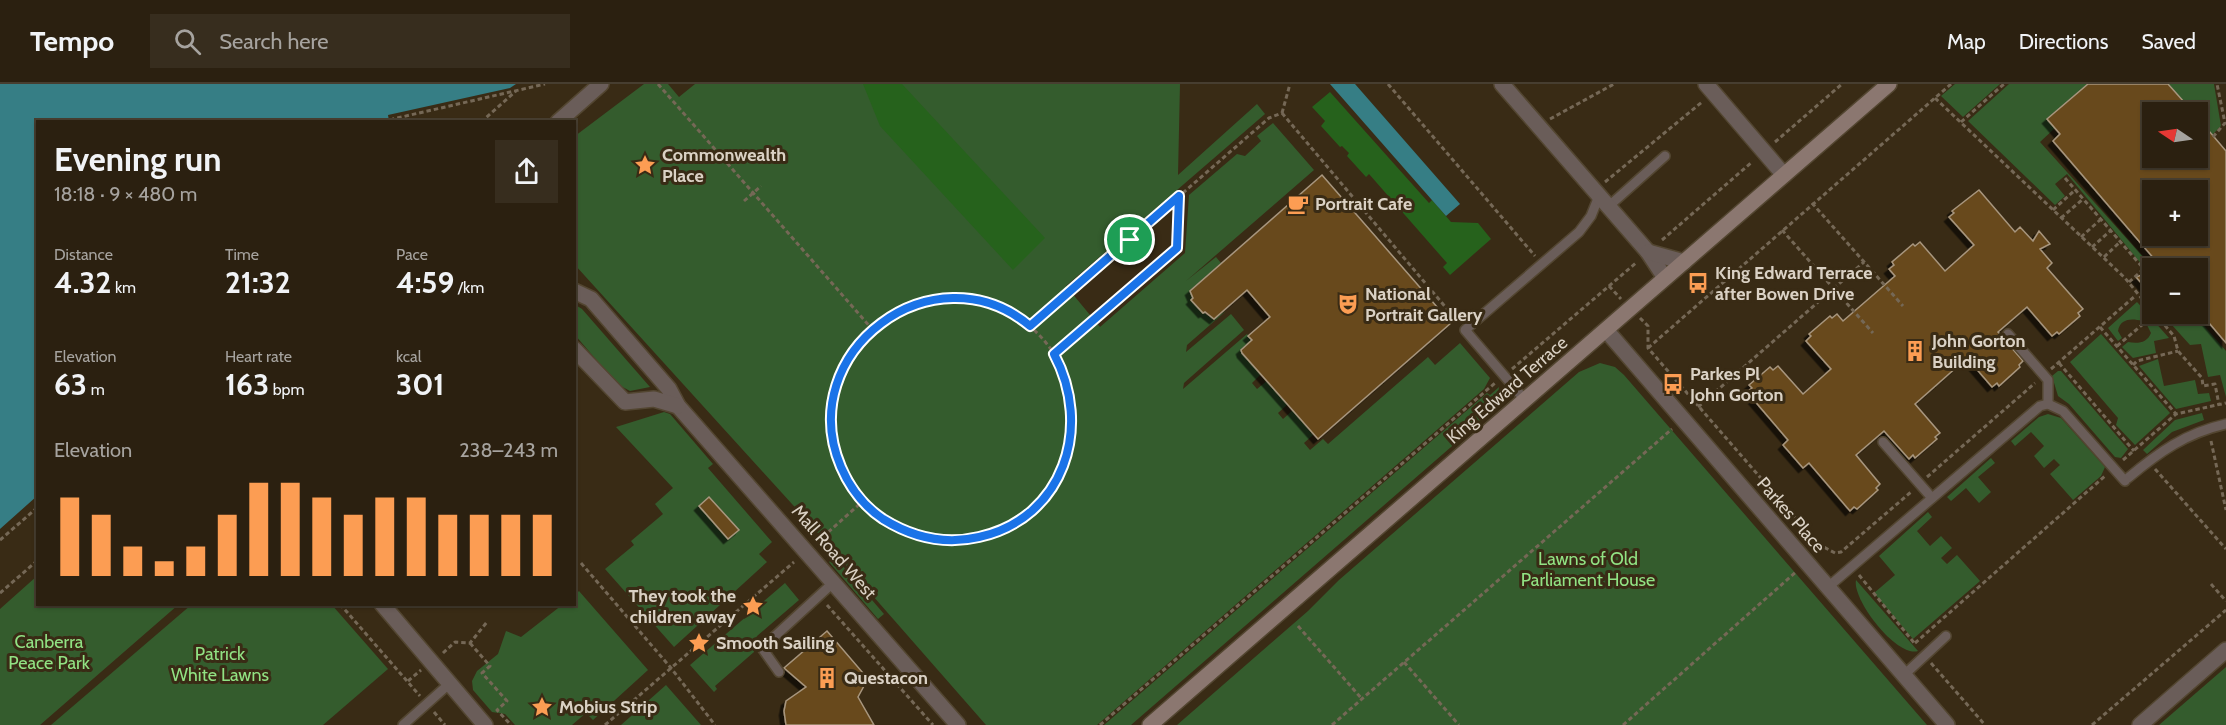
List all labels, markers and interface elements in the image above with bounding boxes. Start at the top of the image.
search box [150,14,570,68]
text: Tempo [30,24,114,58]
icon: search [171,25,204,58]
text: Search here [219,28,329,55]
text: Map [1947,29,1986,54]
text: Directions [2019,29,2108,54]
text: Saved [2141,29,2196,54]
north arrow [2142,102,2208,168]
map controls [2142,102,2208,324]
text: Evening run [54,139,221,179]
button: share [495,140,558,203]
place label: Commonwealth Place [662,144,786,187]
place icon: Commonwealth Place [633,153,657,177]
button: + [2142,180,2208,246]
text: 18:18 · 9 × 480 m [54,182,197,206]
cafe icon: Portrait Cafe [1286,192,1310,216]
place label: Portrait Cafe [1315,193,1412,215]
pin [1104,214,1155,265]
icon: arrive [1113,223,1146,256]
text: Distance [54,245,113,264]
text: Time [225,245,259,264]
text: Pace [396,245,428,264]
button: − [2142,258,2208,324]
place label: King Edward Terrace after Bowen Drive [1715,262,1873,305]
text: 4.32 [54,264,111,301]
text: 21:32 [225,264,291,301]
text: 4:59 [396,264,454,301]
bus stop icon: King Edward Terrace after Bowen Drive [1686,271,1710,295]
text: km [111,278,136,297]
text: /km [454,278,484,297]
place label: National Portrait Gallery [1365,283,1483,326]
theatre icon: National Portrait Gallery [1336,292,1360,316]
place label: John Gorton Building [1931,330,2025,373]
street label: King Edward Terrace [1442,332,1572,448]
building icon: John Gorton Building [1903,339,1927,363]
text: Elevation [54,347,117,366]
text: Heart rate [225,347,292,366]
text: kcal [396,347,422,366]
place label: Parkes Pl John Gorton [1689,363,1783,406]
text: 63 [54,366,87,403]
text: 163 [225,366,269,403]
text: 301 [396,366,444,403]
bus stop icon: Parkes Pl John Gorton [1661,372,1685,396]
text: m [87,380,105,399]
text: bpm [269,380,305,399]
text: Elevation [54,438,132,462]
text: 238–243 m [459,438,558,462]
street label: Parkes Place [1752,473,1830,557]
street label: Mall Road West [787,500,881,604]
park label: Lawns of Old Parliament House [1521,548,1655,591]
place label: They took the children away [628,585,736,628]
place icon: They took the children away [741,594,765,618]
park label: Canberra Peace Park [8,631,91,674]
place icon: Smooth Sailing [687,631,711,655]
place label: Smooth Sailing [716,632,834,654]
park label: Patrick White Lawns [171,643,269,686]
building icon: Questacon [815,666,839,690]
place label: Questacon [844,667,928,689]
place icon: Mobius Strip [530,695,554,719]
place label: Mobius Strip [559,696,657,718]

